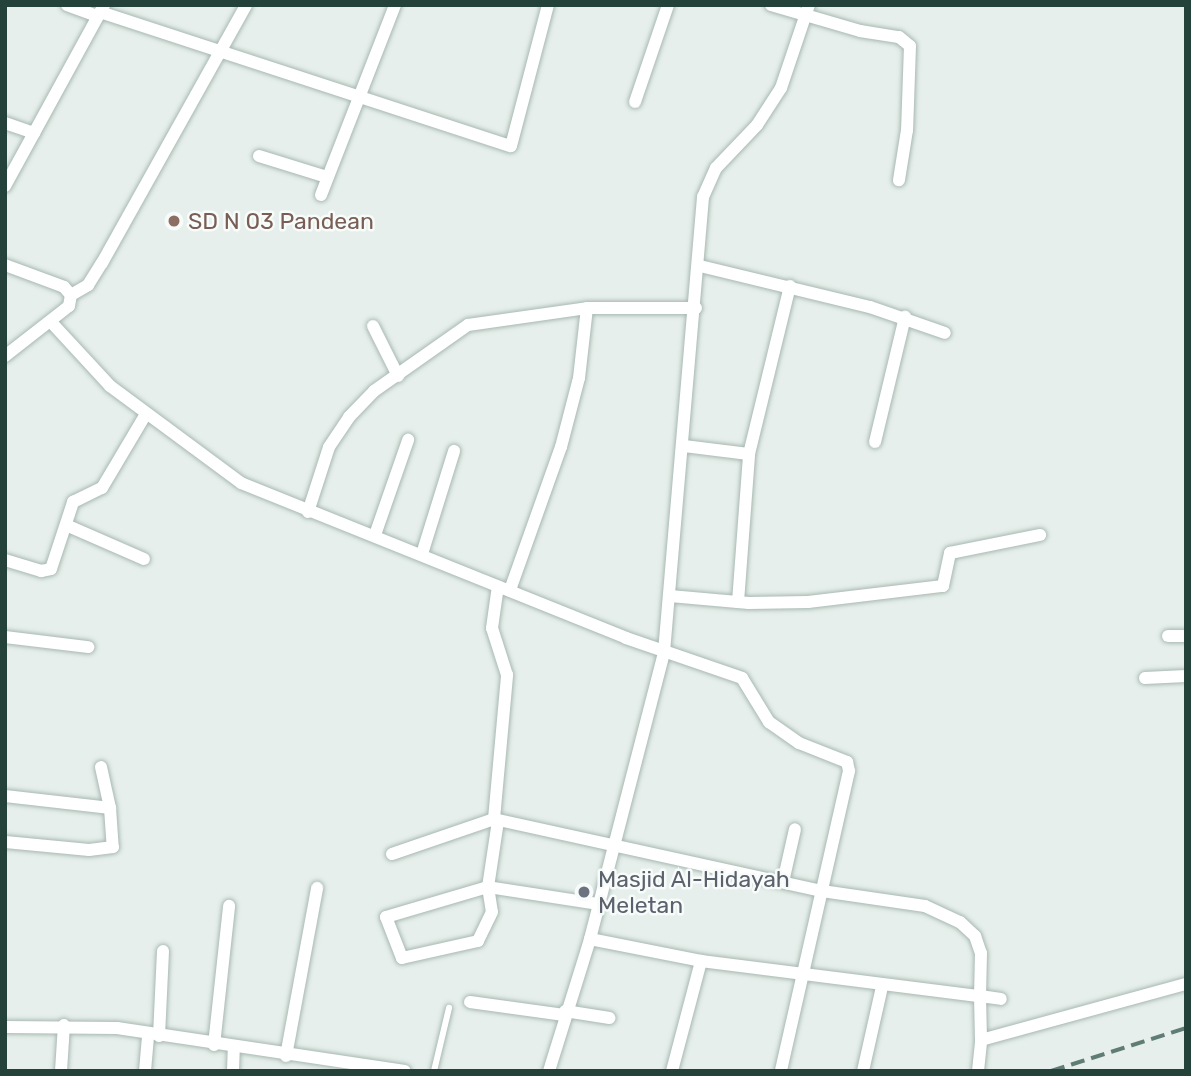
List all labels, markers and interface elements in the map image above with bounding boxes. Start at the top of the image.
place label: SD N 03 Pandean [188,207,374,235]
marker: SD N 03 Pandean [166,213,182,229]
place label: Masjid Al-Hidayah Meletan [598,865,790,919]
marker: Masjid Al-Hidayah Meletan [576,884,592,900]

